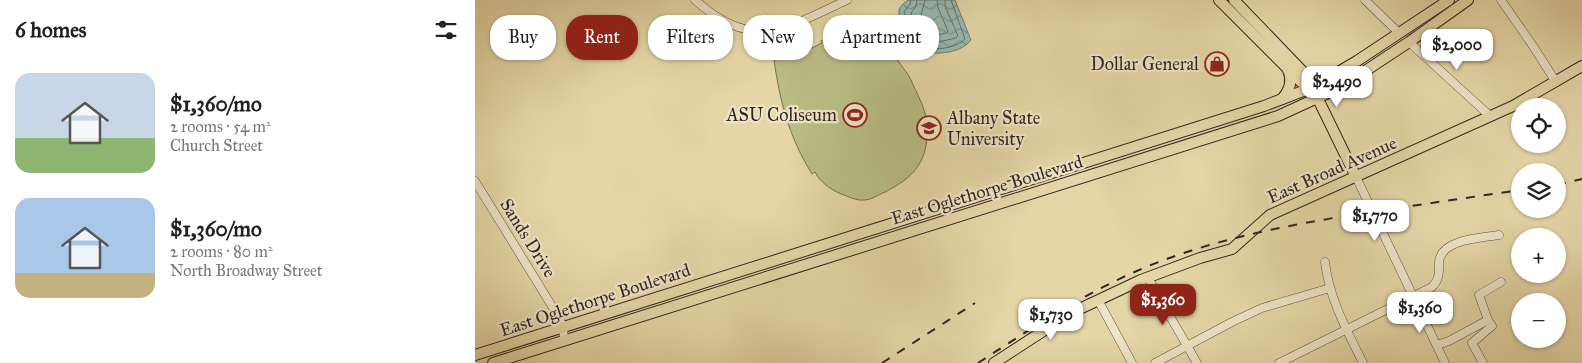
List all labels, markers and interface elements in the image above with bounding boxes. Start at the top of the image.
chip: Buy [490,15,556,60]
chip: Rent [566,15,638,60]
chip: Filters [648,15,733,60]
chip: New [743,15,813,60]
chip: Apartment [823,15,939,60]
icon: filters [432,16,460,44]
text: 6 homes [15,17,87,43]
pin: $2,000 [1416,28,1498,71]
text: $2,000 [1432,35,1482,54]
shop icon: Dollar General [1204,51,1230,77]
place label: Dollar General [1091,53,1199,75]
pin: $2,490 [1296,66,1378,108]
text: $2,490 [1312,72,1362,91]
text: $1,360/mo [170,91,262,117]
icon: home [55,93,115,153]
map controls [1511,98,1566,348]
button: locate [1511,98,1566,153]
sports icon: ASU Coliseum [842,102,868,128]
place label: ASU Coliseum [725,104,837,126]
place label: Albany State University [946,107,1040,150]
school or university icon: Albany State University [916,115,942,141]
text: 2 rooms · 54 m² [170,117,271,136]
street label: East Broad Avenue [1264,132,1400,208]
text: Church Street [170,136,263,155]
street label: East Oglethorpe Boulevard [889,150,1086,231]
button: layers [1511,163,1566,218]
street label: Sands Drive [495,195,561,281]
pin: $1,770 [1334,200,1416,242]
text: $1,770 [1352,206,1398,225]
text: $1,360/mo [170,216,262,242]
icon: home [55,218,115,278]
button: + [1511,228,1566,283]
text: 2 rooms · 80 m² [170,242,273,261]
street label: East Oglethorpe Boulevard [497,259,693,342]
text: North Broadway Street [170,261,322,280]
pin: $1,360 [1122,284,1204,326]
text: $1,360 [1141,290,1185,309]
pin: $1,360 [1379,292,1461,334]
button: − [1511,293,1566,348]
pin: $1,730 [1010,298,1092,341]
text: $1,360 [1398,298,1442,317]
text: $1,730 [1029,305,1073,324]

